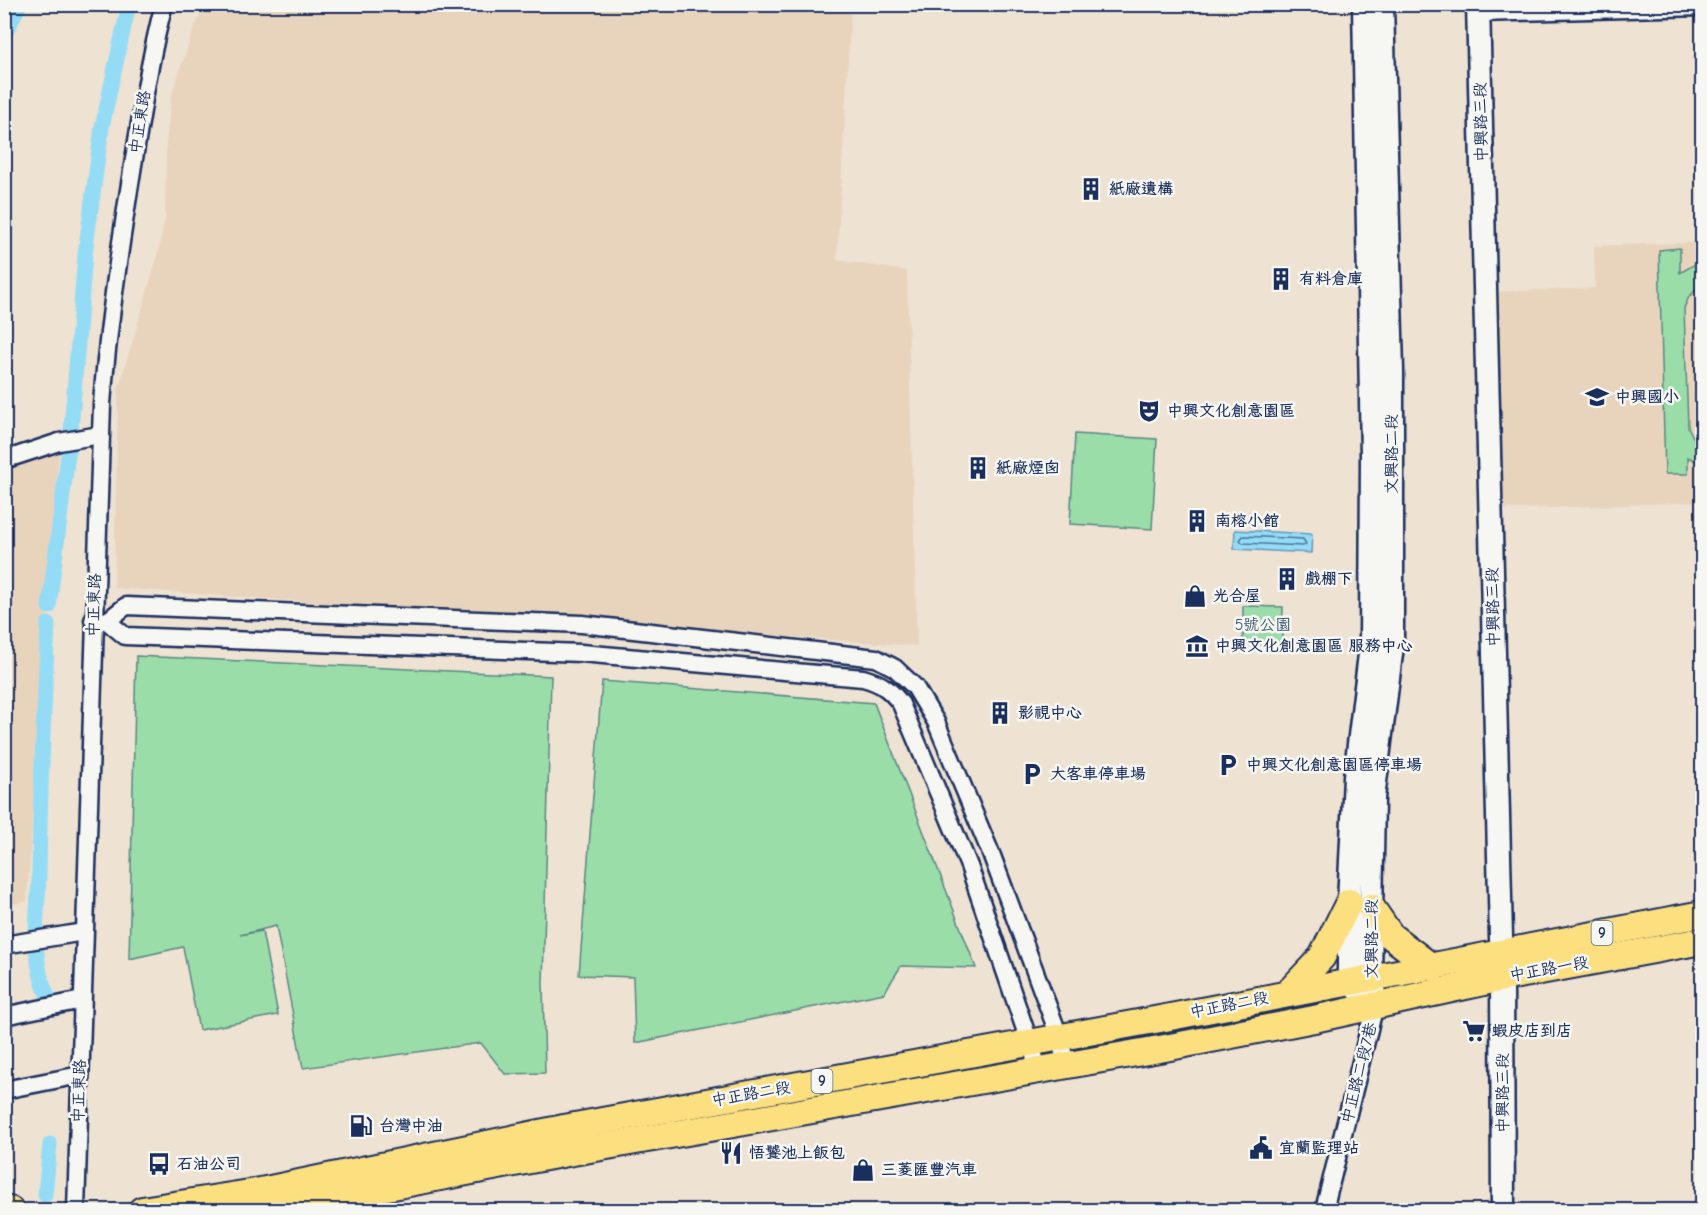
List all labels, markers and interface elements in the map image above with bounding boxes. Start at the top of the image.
street label: 中興路三段 [1471,82,1491,162]
street label: 中正東路 [126,89,154,155]
building icon: 紙廠遺構 [1078,176,1104,202]
place label: 紙廠遺構 [1109,180,1174,198]
building icon: 有料倉庫 [1268,266,1294,292]
place label: 有料倉庫 [1299,270,1363,288]
school or university icon: 中興國小 [1584,384,1610,410]
place label: 中興國小 [1615,388,1679,406]
theatre icon: 中興文化創意園區 [1136,398,1162,424]
place label: 中興文化創意園區 [1167,402,1295,420]
street label: 文興路二段 [1383,414,1401,494]
building icon: 紙廠煙囪 [965,455,991,481]
place label: 紙廠煙囪 [996,459,1060,477]
building icon: 南榕小館 [1184,508,1210,534]
place label: 南榕小館 [1215,512,1279,530]
building icon: 戲棚下 [1274,566,1300,592]
street label: 中興路三段 [1483,567,1503,647]
place label: 戲棚下 [1305,570,1353,588]
street label: 中正東路 [84,573,104,637]
shop icon: 光合屋 [1182,583,1208,609]
place label: 光合屋 [1213,587,1261,605]
park label: 5號公園 [1235,616,1291,634]
museum icon: 中興文化創意園區 服務中心 [1184,633,1210,659]
place label: 中興文化創意園區 服務中心 [1215,637,1413,655]
building icon: 影視中心 [987,700,1013,726]
place label: 影視中心 [1018,704,1082,722]
parking icon: 中興文化創意園區停車場 [1215,752,1241,778]
place label: 中興文化創意園區停車場 [1246,756,1422,774]
parking icon: 大客車停車場 [1019,761,1045,787]
place label: 大客車停車場 [1050,765,1146,783]
street label: 文興路二段 [1363,899,1381,979]
road number: 9 [1592,921,1612,945]
street label: 中正路一段 [1508,953,1590,985]
street label: 中正路二段 [1188,989,1270,1021]
supermarket icon: 蝦皮店到店 [1461,1018,1487,1044]
street label: 中正路二段7巷 [1338,1021,1380,1125]
place label: 蝦皮店到店 [1492,1022,1572,1040]
street label: 中興路三段 [1494,1053,1512,1133]
street label: 中正東路 [69,1059,89,1123]
road number: 9 [812,1069,832,1093]
street label: 中正路二段 [710,1078,792,1110]
fuel station icon: 台灣中油 [348,1113,374,1139]
place label: 台灣中油 [379,1117,443,1135]
public building icon: 宜蘭監理站 [1248,1135,1274,1161]
place label: 宜蘭監理站 [1279,1139,1359,1157]
restaurant icon: 悟饕池上飯包 [718,1140,744,1166]
place label: 悟饕池上飯包 [749,1144,845,1162]
bus stop icon: 石油公司 [146,1151,172,1177]
place label: 石油公司 [177,1155,241,1173]
shop icon: 三菱匯豐汽車 [850,1157,876,1183]
place label: 三菱匯豐汽車 [881,1161,977,1179]

